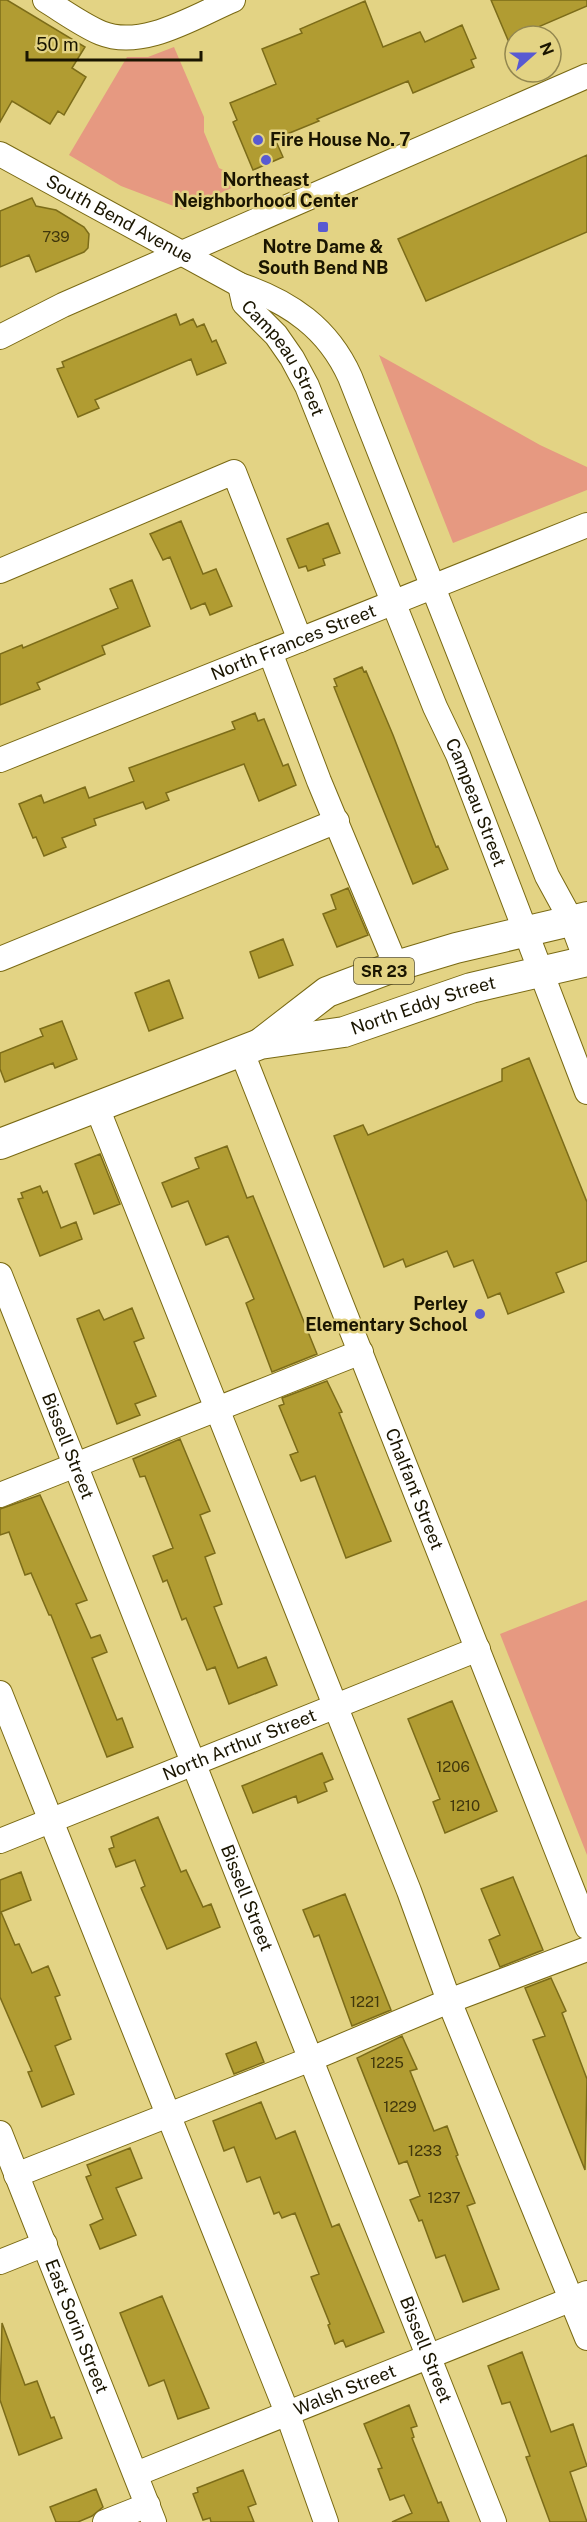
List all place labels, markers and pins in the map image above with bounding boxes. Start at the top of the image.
place label: Fire House No. 7 [270,129,410,150]
marker: Fire House No. 7 [251,133,265,147]
marker: Northeast Neighborhood Center [259,153,273,167]
place label: Northeast Neighborhood Center [174,169,359,211]
marker: Notre Dame & South Bend NB [316,220,330,234]
place label: Notre Dame & South Bend NB [258,236,388,278]
place label: Perley Elementary School [305,1293,468,1335]
marker: Perley Elementary School [473,1307,487,1321]

